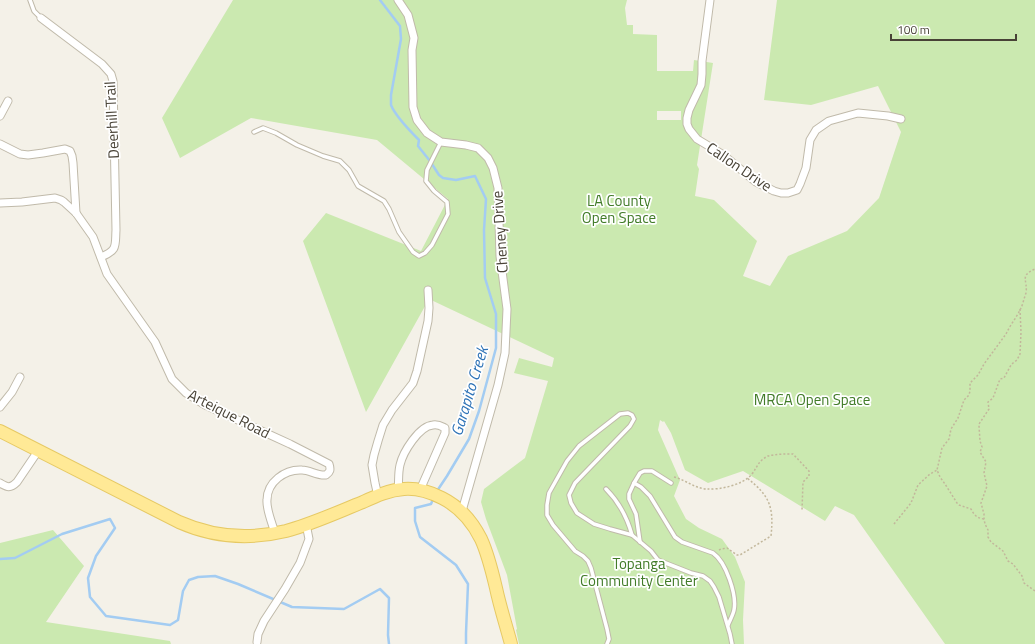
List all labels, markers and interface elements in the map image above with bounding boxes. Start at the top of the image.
scale bar [891,16,1016,42]
text: 100 m [897,20,930,39]
street label: Deerhill Trail [98,81,125,159]
street label: Callon Drive [702,136,777,197]
park label: LA County Open Space [582,189,656,229]
street label: Cheney Drive [485,190,514,274]
water label: Garapito Creek [444,341,495,439]
street label: Arteique Road [184,383,274,444]
park label: MRCA Open Space [754,388,870,411]
park label: Topanga Community Center [580,552,698,592]

